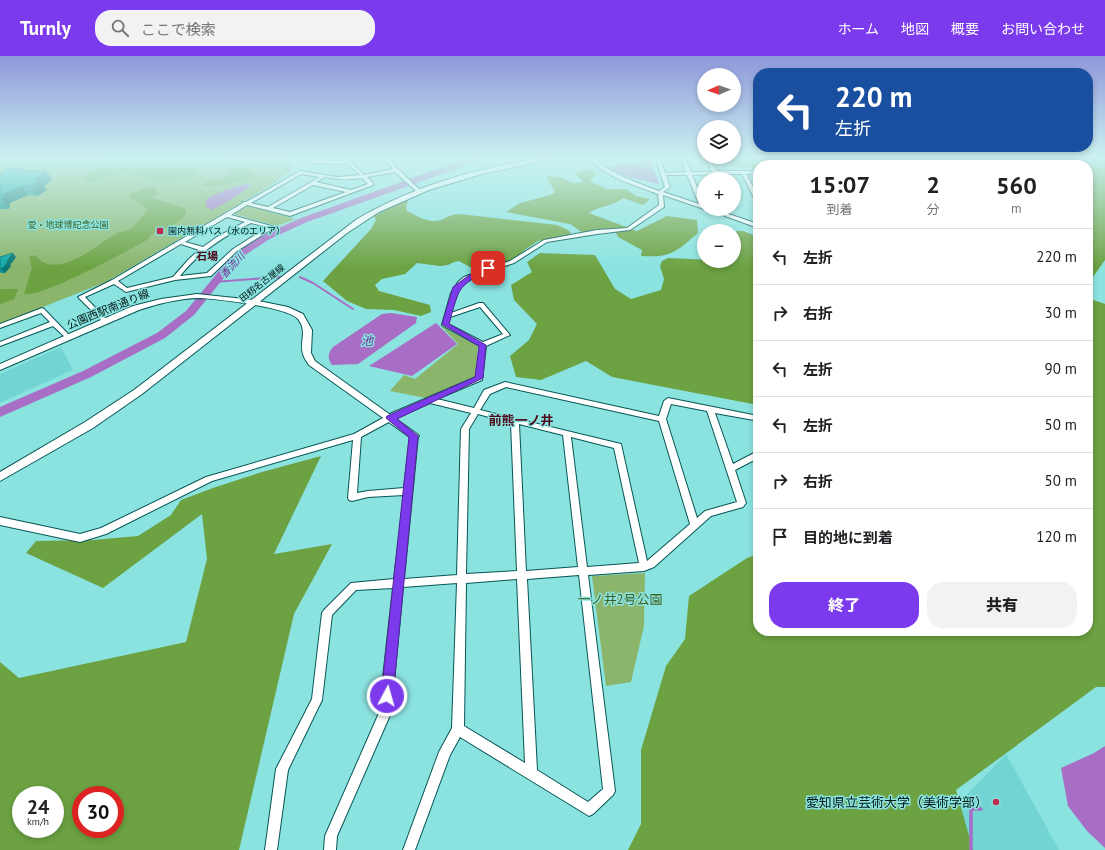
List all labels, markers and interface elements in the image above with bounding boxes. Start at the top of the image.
search box [95,10,375,46]
text: Turnly [20,16,71,40]
icon: search [109,17,131,39]
text: ここで検索 [141,20,216,39]
text: ホーム [837,20,879,38]
text: 地図 [901,20,929,38]
text: 概要 [951,20,979,38]
text: お問い合わせ [1001,20,1085,38]
north arrow [697,68,741,112]
map controls [697,68,741,268]
text: 220 m [835,78,912,115]
icon: left [769,84,821,136]
text: 左折 [835,117,871,140]
button: layers [697,120,741,164]
text: 15:07 [809,169,870,200]
text: 2 [926,169,940,200]
text: 560 [996,170,1037,201]
button: + [697,172,741,216]
text: m [1011,200,1022,217]
text: 到着 [827,201,853,218]
text: 分 [927,201,940,218]
park label: 愛・地球博記念公園 [27,219,109,230]
button: − [697,224,741,268]
place label: 園内無料バス（水のエリア） [168,225,285,236]
marker: 園内無料バス（水のエリア） [155,226,165,236]
icon: left [769,246,791,268]
text: 220 m [1036,247,1077,266]
text: 左折 [803,248,833,267]
district label: 石場 [196,249,218,263]
water label: 香流川 [217,249,248,281]
pin [471,251,505,285]
icon: arrive [477,257,499,279]
street label: 田籾名古屋線 [237,261,287,304]
street label: 公園西駅南通り線 [65,286,151,332]
icon: right [769,302,791,324]
text: 30 m [1044,303,1077,322]
text: 右折 [803,304,833,323]
water label: 池 [361,333,374,348]
icon: left [769,358,791,380]
text: 90 m [1044,359,1077,378]
text: 左折 [803,360,833,379]
district label: 前熊一ノ井 [488,412,554,429]
icon: left [769,414,791,436]
text: 50 m [1044,415,1077,434]
text: 左折 [803,416,833,435]
icon: right [769,470,791,492]
text: 50 m [1044,471,1077,490]
text: 右折 [803,472,833,491]
icon: arrive [769,526,791,548]
text: 120 m [1036,527,1077,546]
text: 目的地に到着 [803,528,893,547]
button: 終了 [769,582,919,628]
button: 共有 [927,582,1077,628]
park label: 一ノ井2号公園 [577,591,663,608]
position arrow [366,675,408,717]
speed limit sign: 30 [72,786,124,838]
text: 24 [27,794,49,820]
place label: 愛知県立芸術大学（美術学部） [806,794,988,811]
marker: 愛知県立芸術大学（美術学部） [991,797,1001,807]
text: km/h [27,815,49,828]

